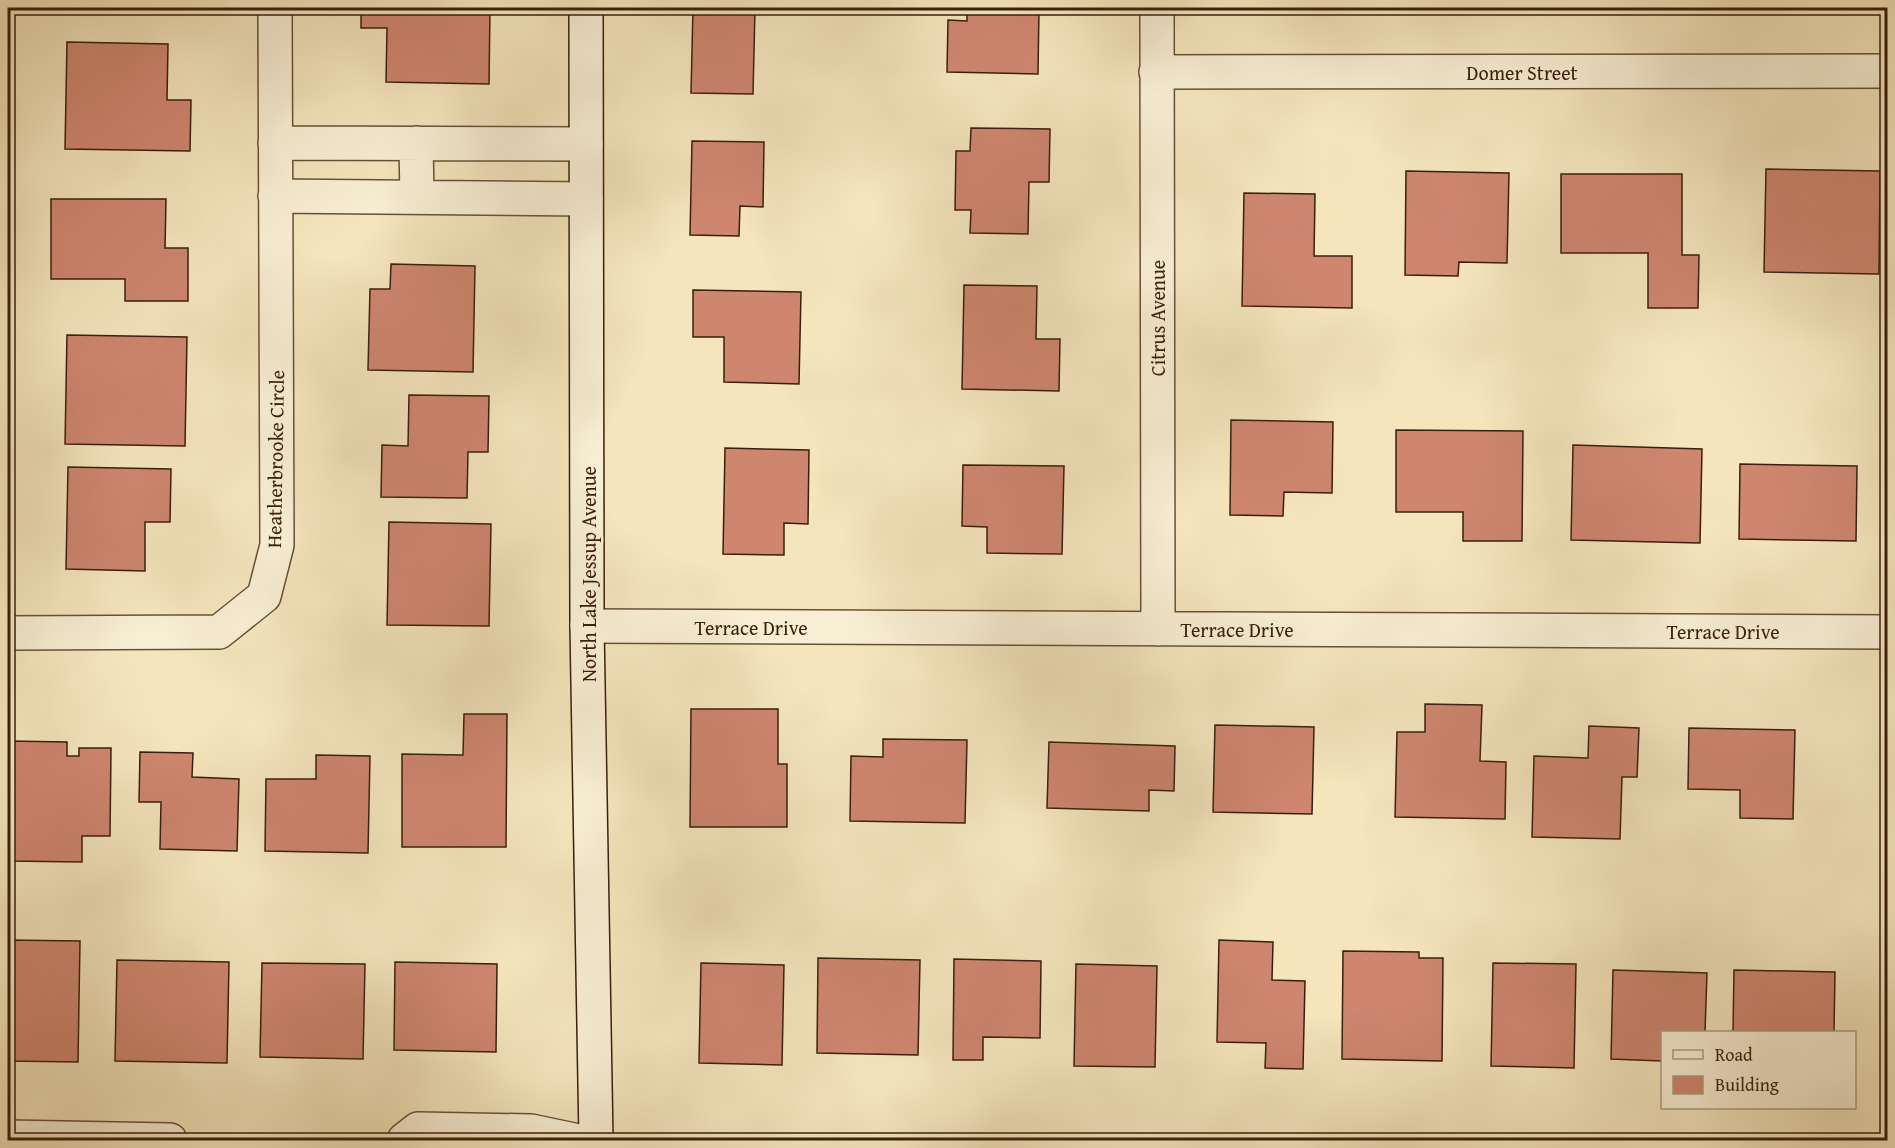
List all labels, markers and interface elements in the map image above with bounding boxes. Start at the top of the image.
street label: Domer Street [1466,58,1578,87]
street label: Citrus Avenue [1143,260,1172,376]
street label: Heatherbrooke Circle [259,370,291,548]
street label: North Lake Jessup Avenue [574,466,603,682]
street label: Terrace Drive [694,613,808,642]
street label: Terrace Drive [1180,615,1294,644]
street label: Terrace Drive [1666,617,1780,646]
legend [1661,1031,1856,1109]
text: Road [1715,1041,1753,1068]
text: Building [1715,1071,1779,1098]

